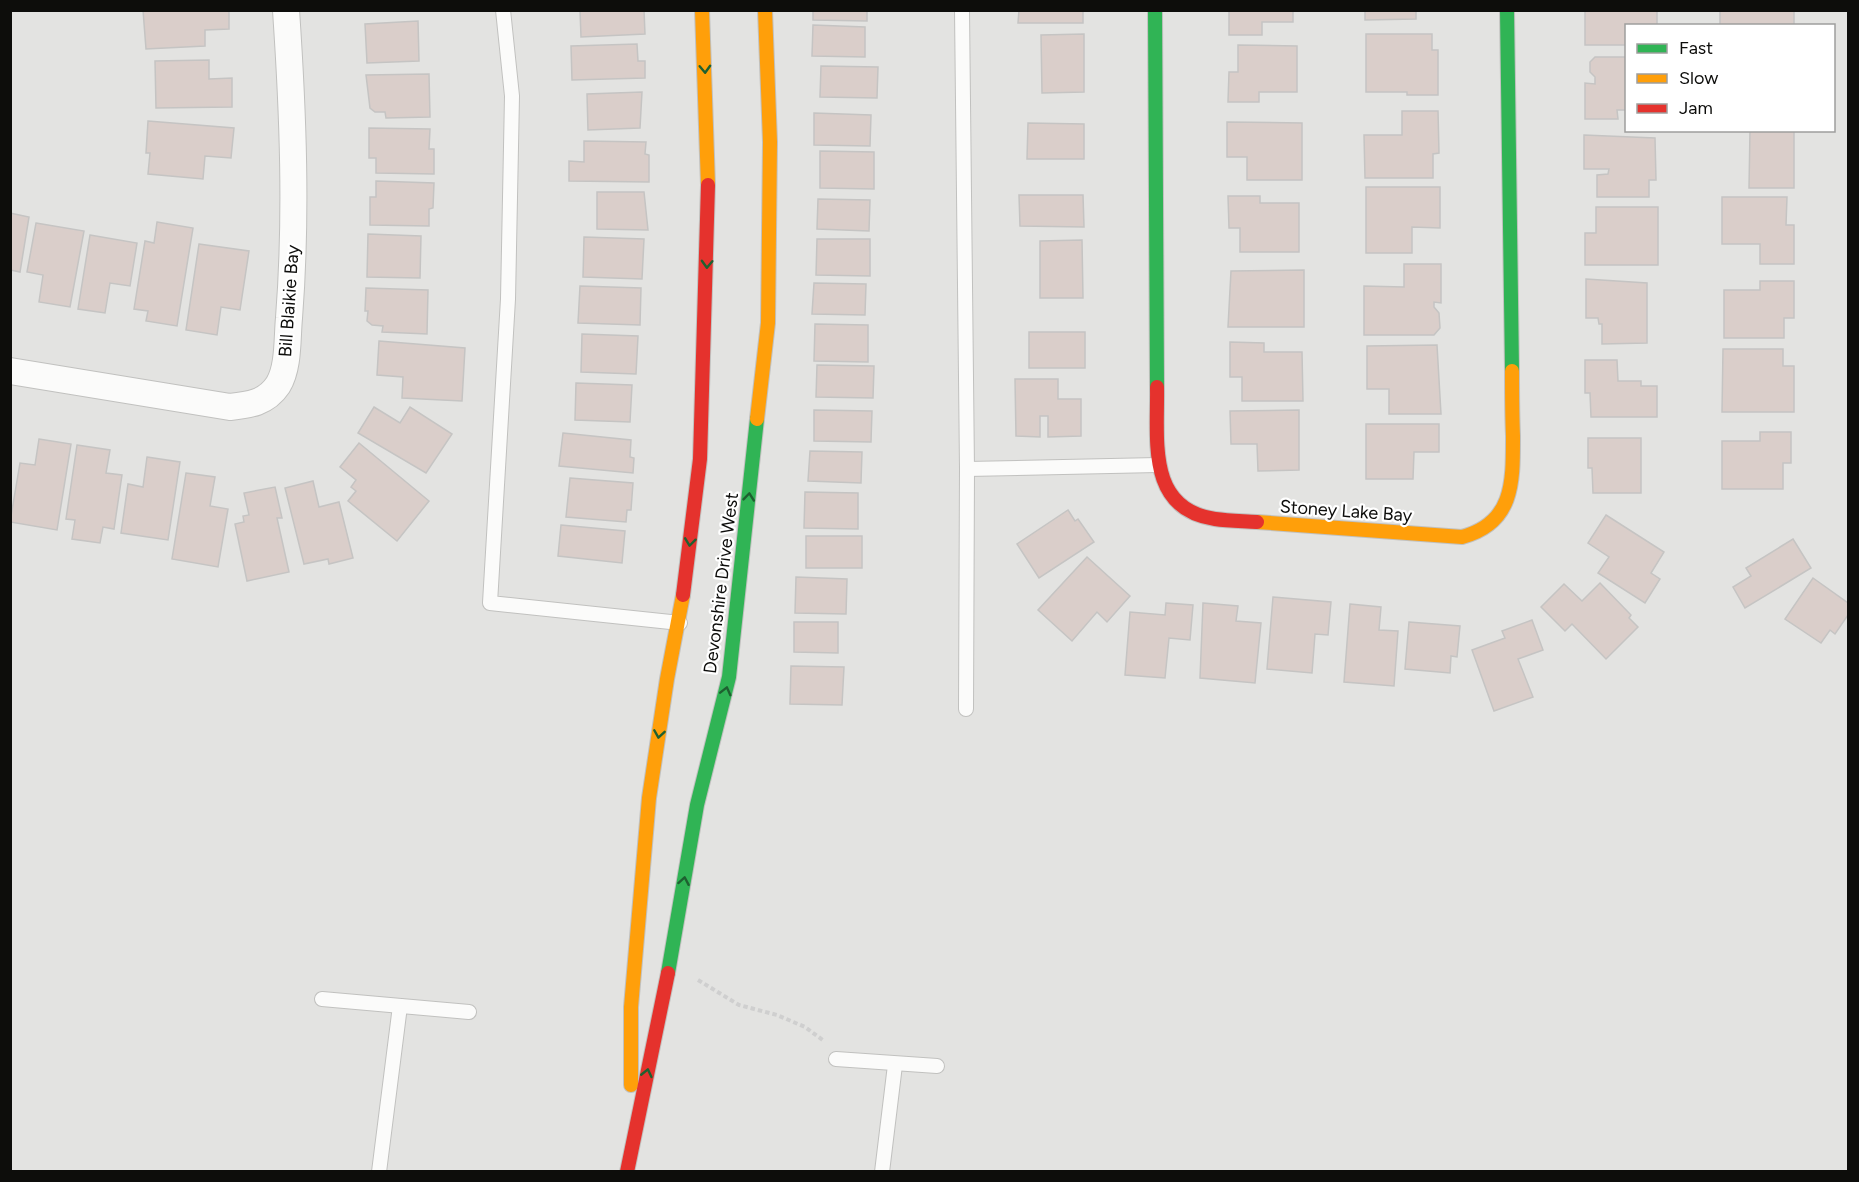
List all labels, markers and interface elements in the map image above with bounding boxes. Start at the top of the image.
legend [1625,24,1835,132]
text: Fast [1679,37,1713,59]
one-way arrow [698,64,711,73]
text: Slow [1679,67,1718,89]
text: Jam [1679,97,1713,119]
street label: Bill Blaikie Bay [274,244,304,358]
one-way arrow [701,259,714,268]
street label: Devonshire Drive West [699,491,743,675]
one-way arrow [742,493,755,502]
street label: Stoney Lake Bay [1279,495,1413,527]
one-way arrow [684,538,697,547]
one-way arrow [718,686,731,696]
one-way arrow [653,730,665,739]
one-way arrow [677,876,689,886]
one-way arrow [640,1068,653,1078]

